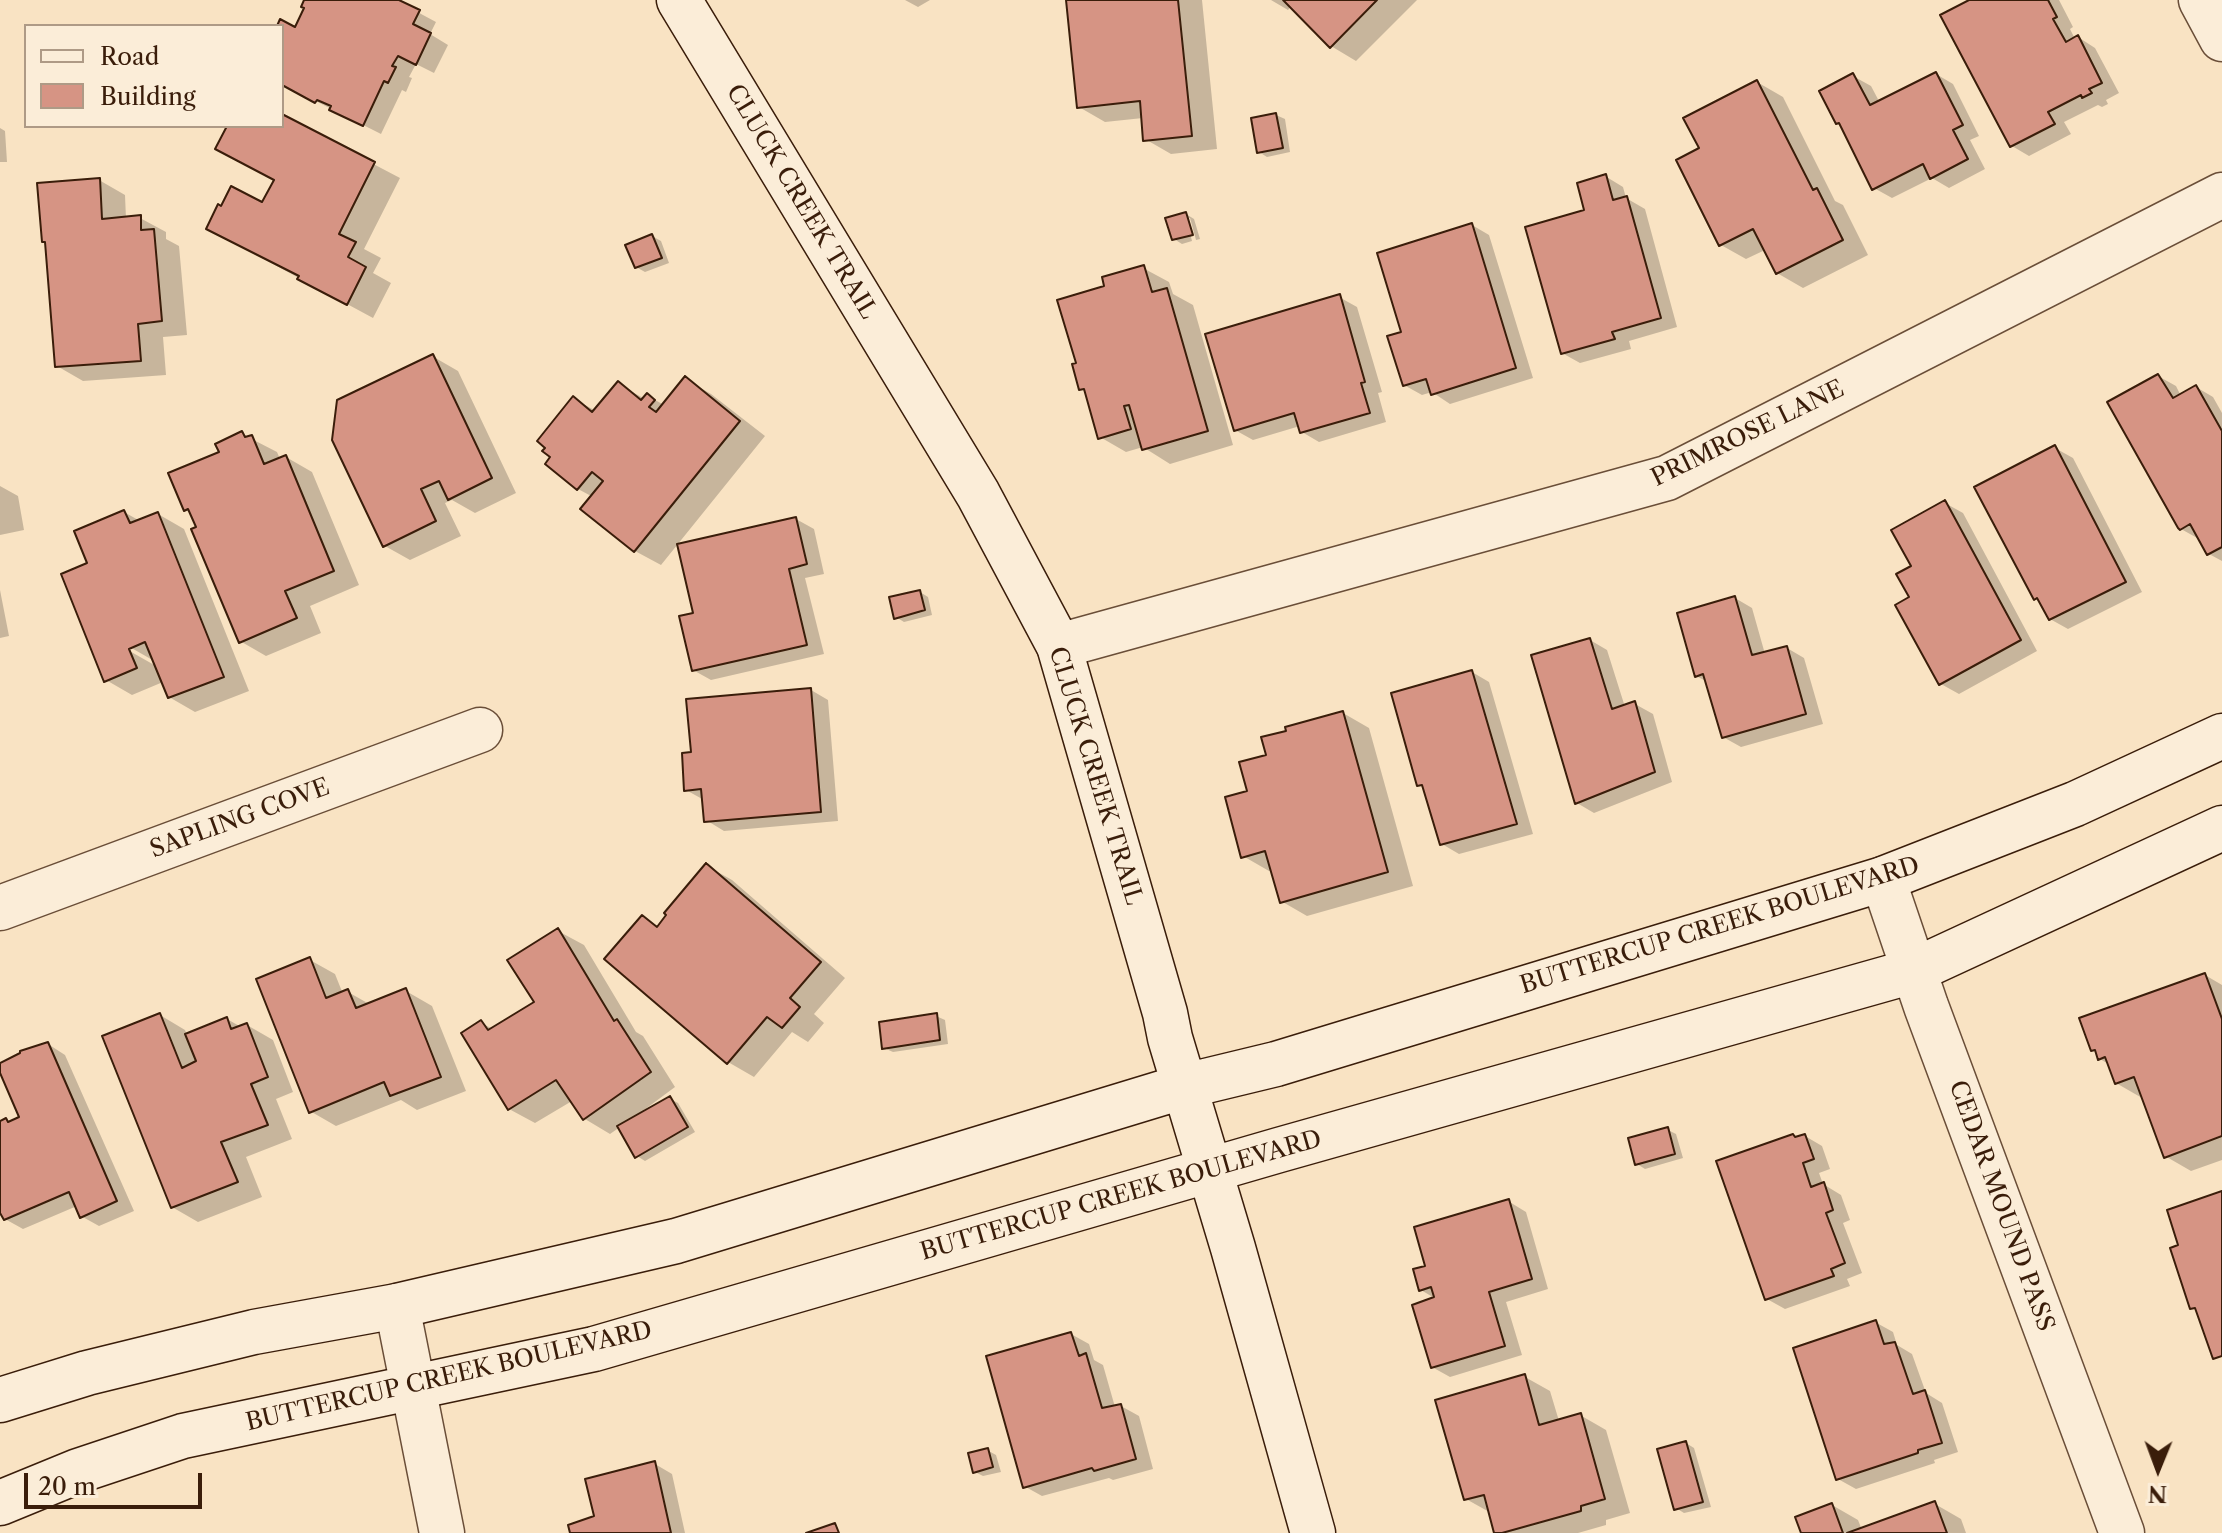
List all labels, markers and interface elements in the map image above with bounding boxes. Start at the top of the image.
legend [24,24,284,128]
text: Road [100,42,159,71]
street label: CLUCK CREEK TRAIL [720,80,882,324]
text: Building [100,82,196,111]
street label: PRIMROSE LANE [1647,375,1849,493]
street label: CLUCK CREEK TRAIL [1042,644,1148,908]
street label: SAPLING COVE [146,773,334,865]
street label: BUTTERCUP CREEK BOULEVARD [1517,851,1923,1001]
street label: CEDAR MOUND PASS [1942,1077,2060,1335]
street label: BUTTERCUP CREEK BOULEVARD [917,1125,1325,1267]
street label: BUTTERCUP CREEK BOULEVARD [243,1316,655,1438]
north arrow [2118,1429,2198,1509]
scale bar [28,1457,206,1507]
text: 20 m [38,1472,96,1501]
text: N [2148,1480,2167,1507]

